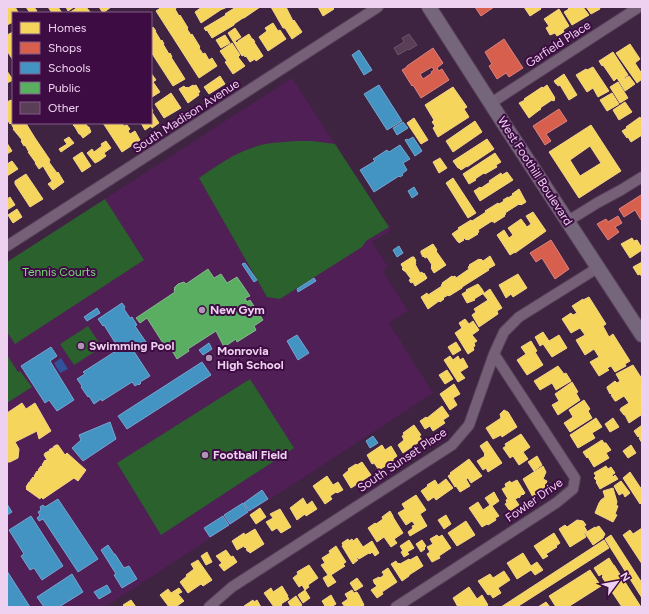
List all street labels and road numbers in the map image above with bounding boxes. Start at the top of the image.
street label: Garfield Place [523,18,593,70]
street label: South Madison Avenue [130,76,242,156]
street label: West Foothill Boulevard [495,114,575,228]
street label: South Sunset Place [355,425,450,495]
street label: Fowler Drive [503,475,566,525]

